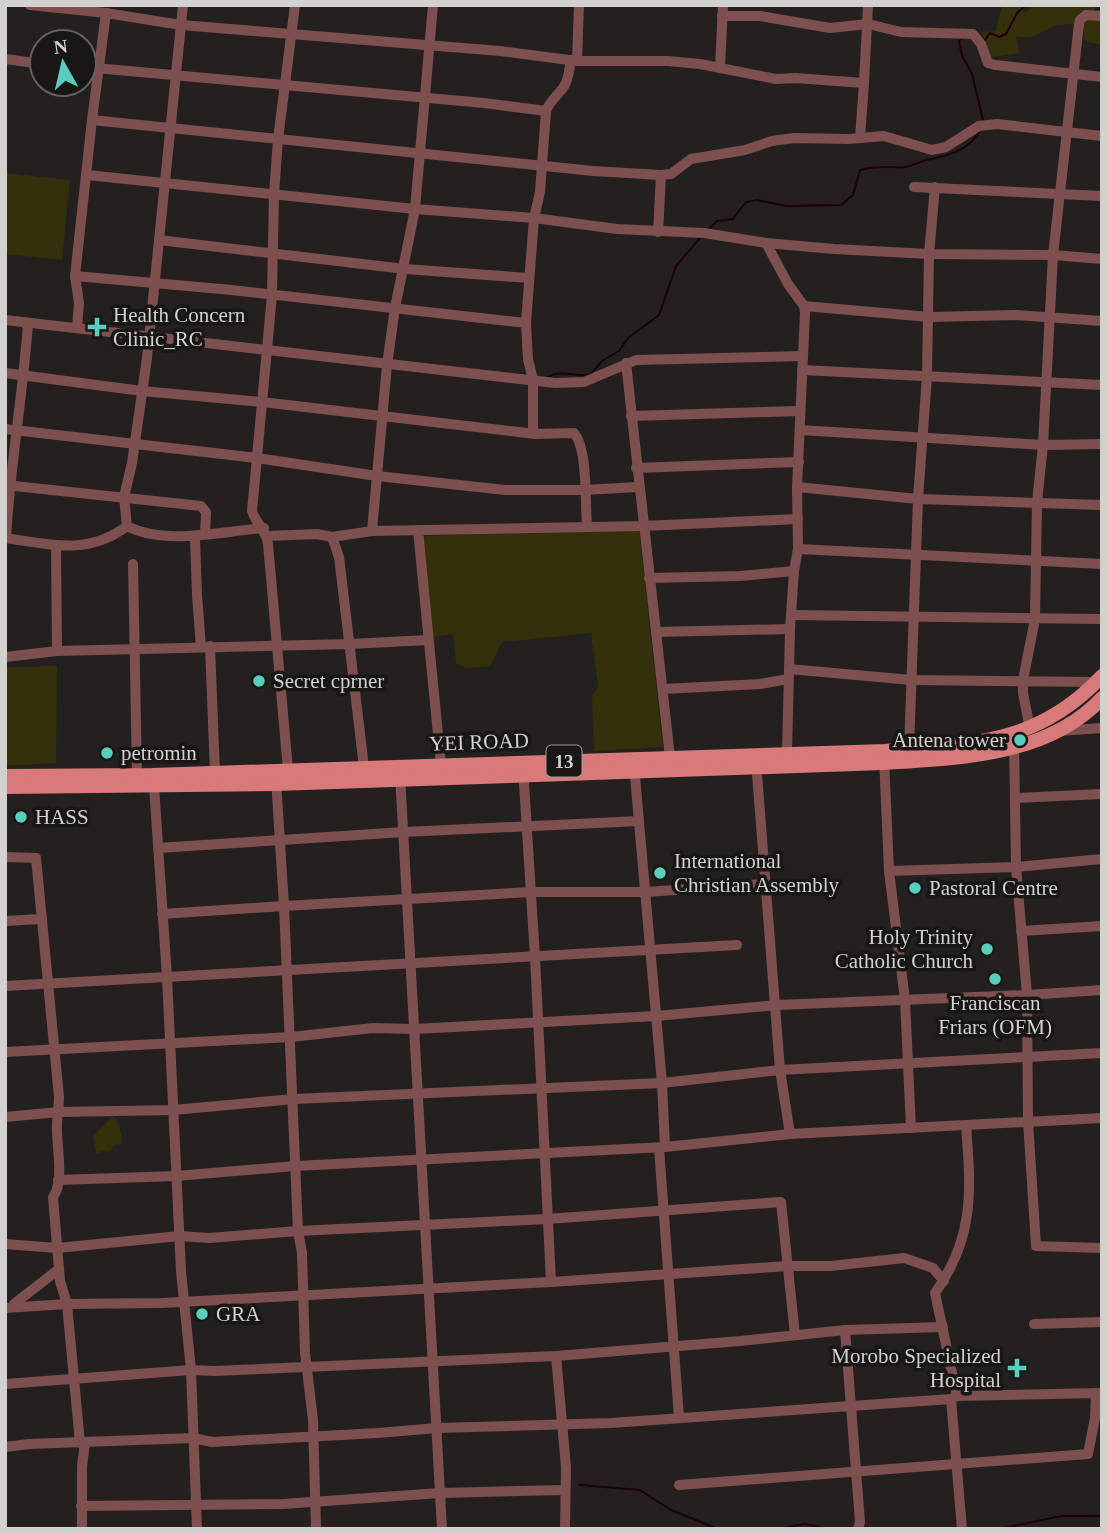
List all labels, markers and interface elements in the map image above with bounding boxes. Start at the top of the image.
north arrow [28,28,98,98]
text: N [52,35,69,58]
place label: Health Concern Clinic_RC [113,303,246,351]
marker: Health Concern Clinic_RC [87,317,107,337]
place label: Secret cprner [273,669,384,693]
marker: Secret cprner [251,673,267,689]
street label: YEI ROAD [429,728,529,756]
place label: Antena tower [892,728,1006,752]
marker: Antena tower [1012,732,1028,748]
place label: petromin [121,741,197,765]
marker: petromin [99,745,115,761]
road number: 13 [546,746,582,776]
place label: HASS [35,805,89,829]
marker: HASS [13,809,29,825]
place label: International Christian Assembly [674,849,840,897]
marker: International Christian Assembly [652,865,668,881]
place label: Pastoral Centre [929,876,1058,900]
marker: Pastoral Centre [907,880,923,896]
place label: Holy Trinity Catholic Church [835,925,973,973]
marker: Holy Trinity Catholic Church [979,941,995,957]
marker: Franciscan Friars (OFM) [987,971,1003,987]
place label: Franciscan Friars (OFM) [938,991,1052,1039]
place label: GRA [216,1302,261,1326]
marker: GRA [194,1306,210,1322]
place label: Morobo Specialized Hospital [831,1344,1001,1392]
marker: Morobo Specialized Hospital [1007,1358,1027,1378]

